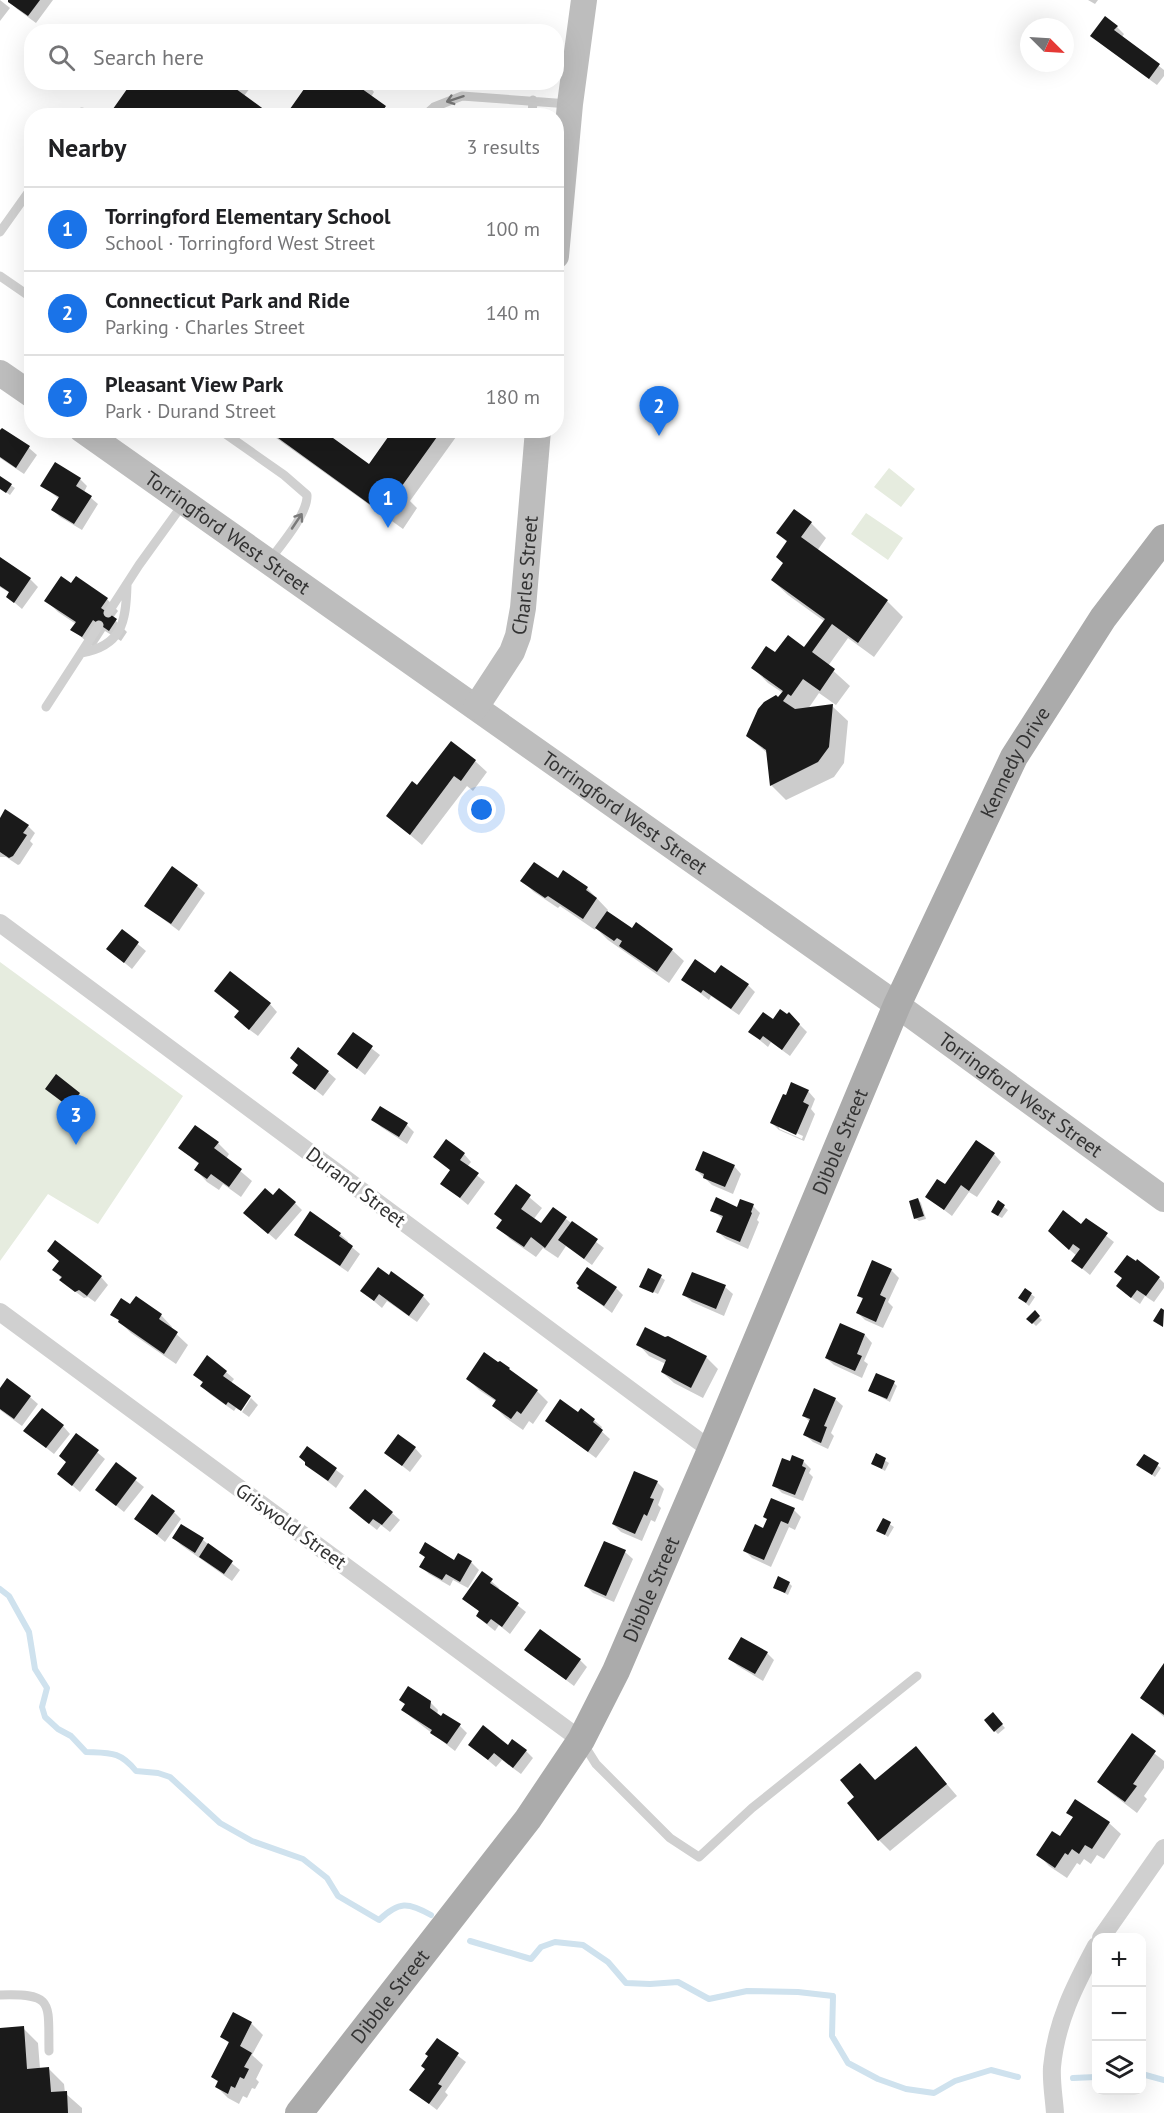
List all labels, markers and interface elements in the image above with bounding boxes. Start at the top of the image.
north arrow [1020,18,1074,72]
search box [24,24,564,90]
icon: search [45,41,78,74]
text: Search here [93,43,204,71]
one-way arrow [446,94,465,105]
text: Nearby [48,131,126,164]
text: 3 results [467,134,540,160]
text: Torringford Elementary School [105,202,390,230]
text: 1 [62,216,73,242]
text: 100 m [486,216,540,242]
text: School · Torringford West Street [105,230,375,256]
text: Connecticut Park and Ride [105,286,350,314]
text: 2 [62,300,73,326]
text: 140 m [486,300,540,326]
text: Parking · Charles Street [105,314,305,340]
text: Pleasant View Park [105,370,283,398]
text: 3 [62,384,73,410]
text: 180 m [486,384,540,410]
pin: 2 [640,386,678,436]
text: Park · Durand Street [105,398,276,424]
street label: Torringford West Street [139,465,316,600]
pin: 1 [368,478,408,528]
one-way arrow [291,513,303,529]
street label: Charles Street [505,514,544,637]
street label: Kennedy Drive [974,702,1056,822]
street label: Torringford West Street [537,745,713,880]
your location [467,795,496,824]
street label: Torringford West Street [933,1026,1108,1163]
street label: Dibble Street [806,1084,874,1199]
pin: 3 [56,1096,96,1145]
street label: Durand Street [301,1141,411,1233]
street label: Griswold Street [230,1477,352,1575]
street label: Dibble Street [617,1532,685,1646]
map controls [1092,1933,1146,2095]
button: + [1092,1933,1146,1987]
street label: Dibble Street [345,1944,435,2049]
button: − [1092,1987,1146,2041]
button: layers [1092,2041,1146,2095]

